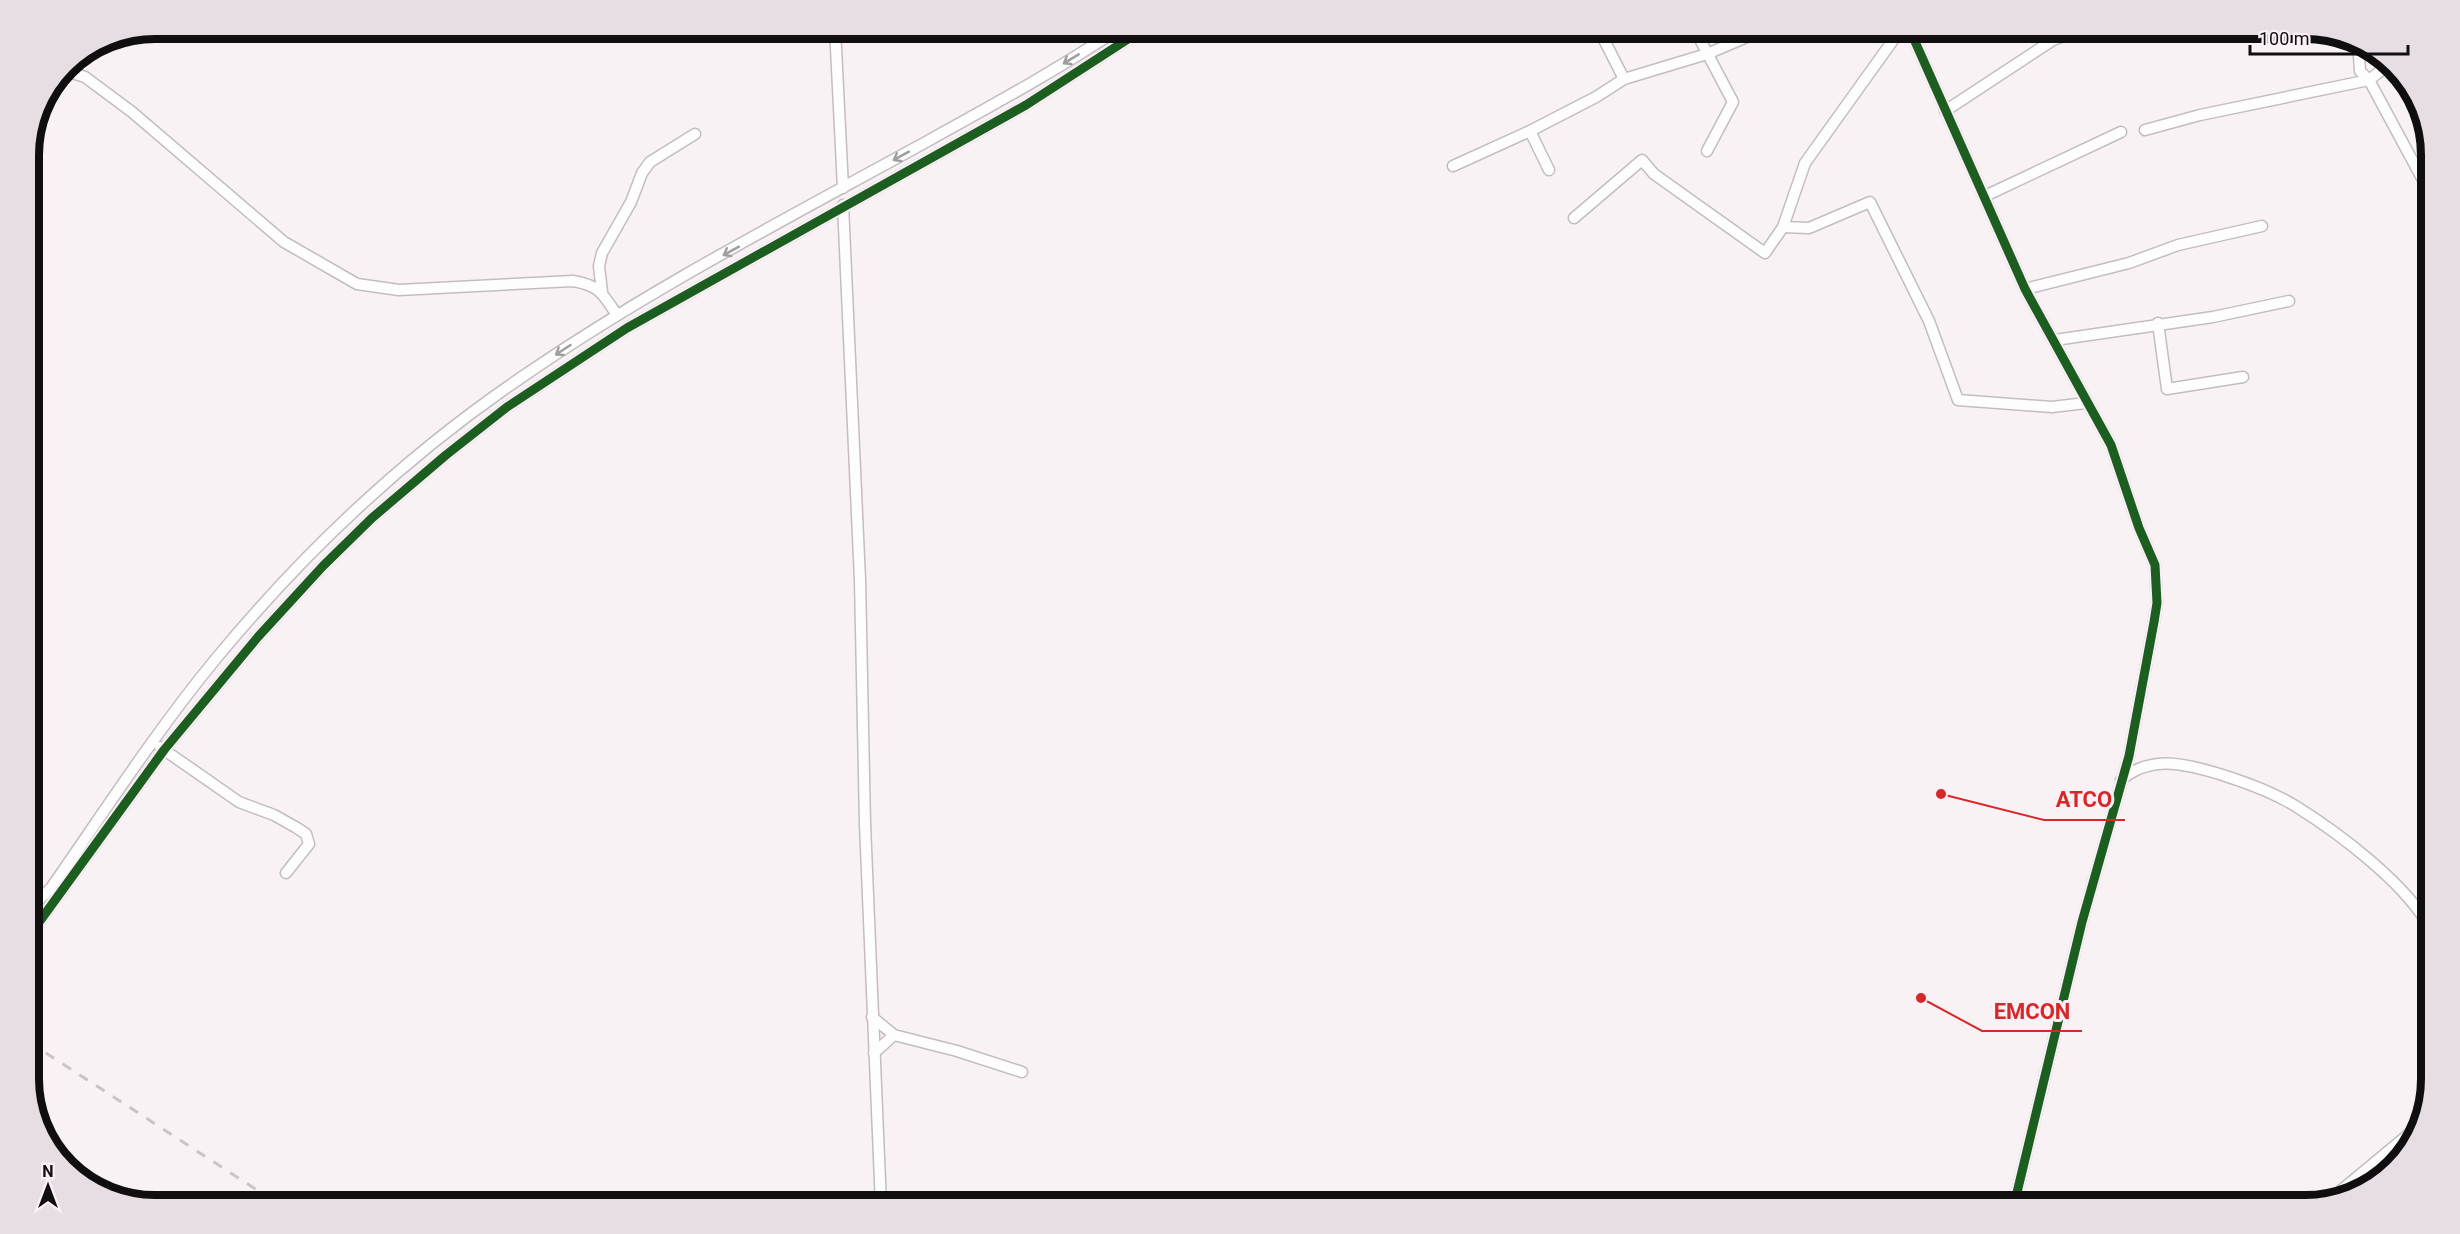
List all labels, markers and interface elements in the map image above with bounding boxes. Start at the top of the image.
scale bar [2250,18,2408,56]
text: 100 m [2259,28,2310,49]
one-way arrow [1063,54,1080,66]
one-way arrow [893,150,910,162]
one-way arrow [723,245,740,257]
one-way arrow [555,344,572,356]
callout: ATCO [2044,780,2125,820]
text: ATCO [2056,787,2112,812]
callout: EMCON [1982,991,2082,1031]
text: EMCON [1994,999,2070,1024]
north arrow [18,1156,78,1216]
text: N [42,1162,54,1181]

